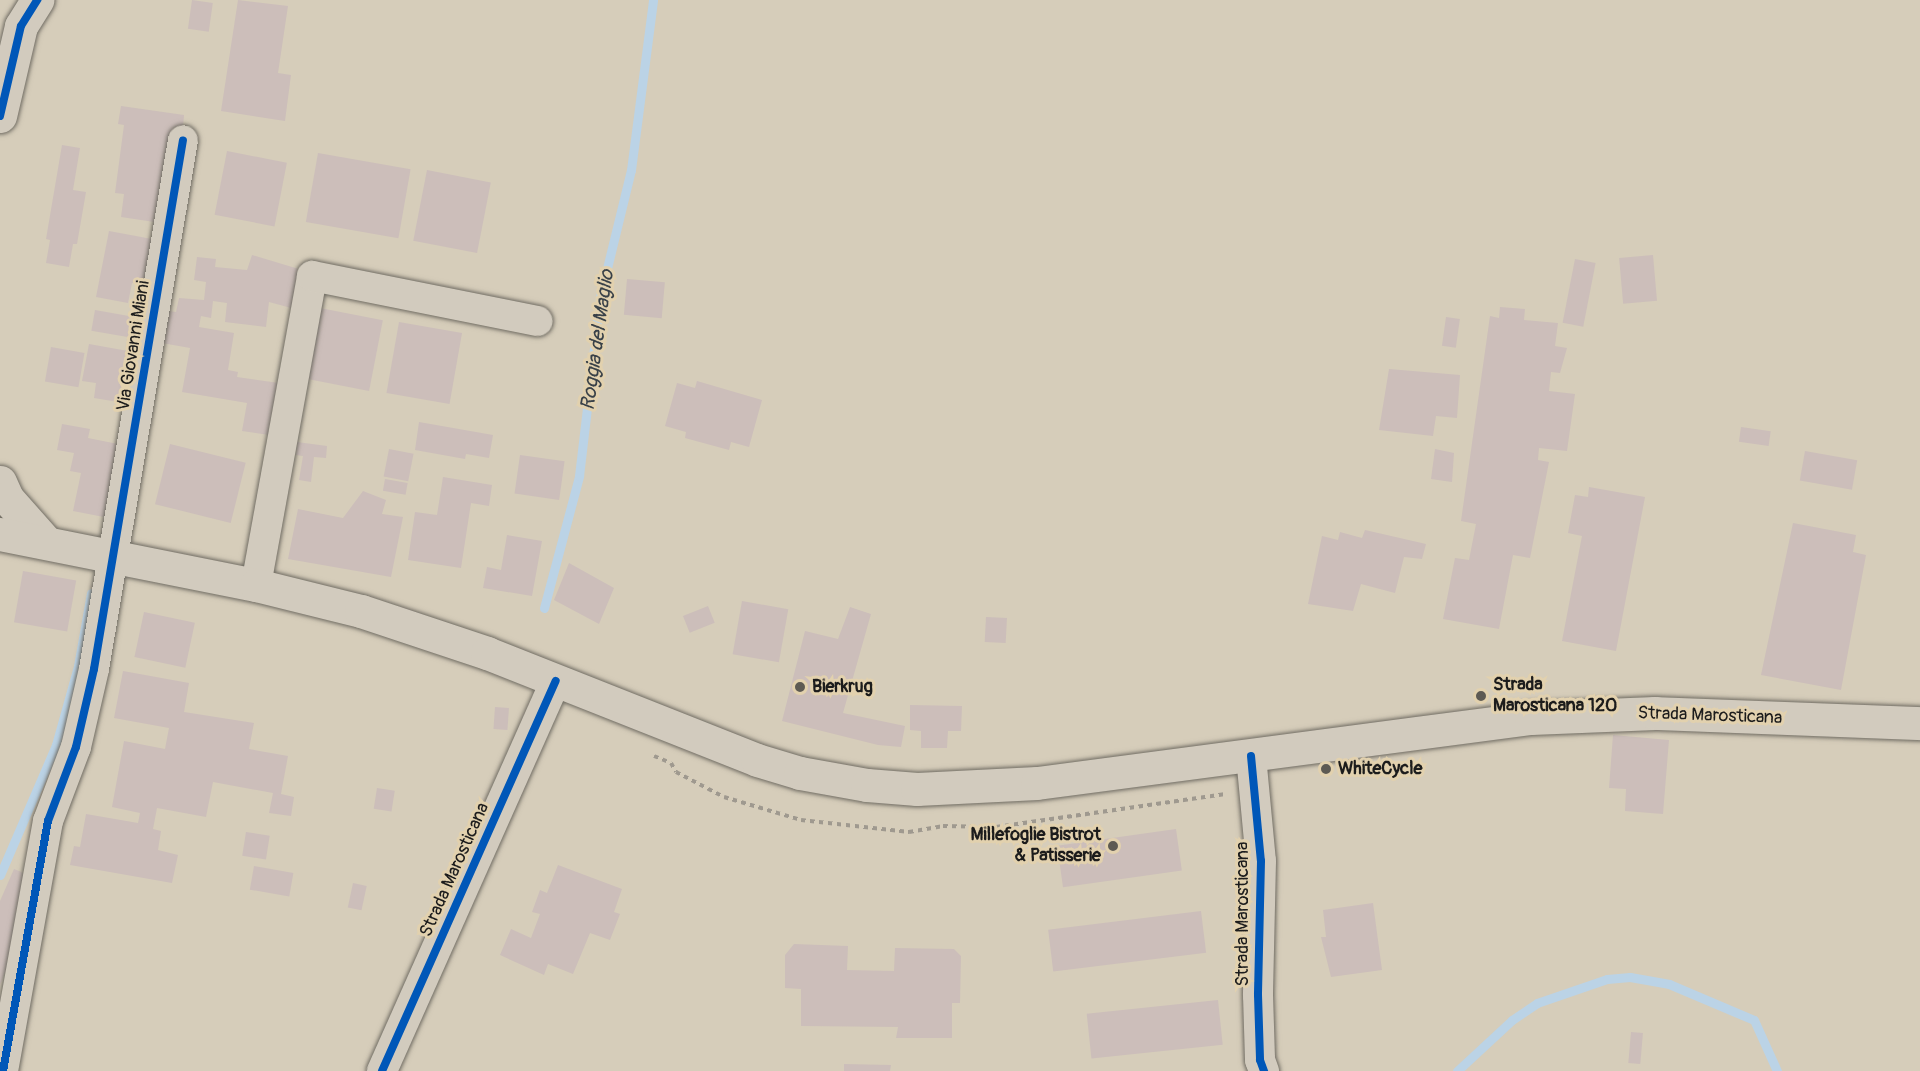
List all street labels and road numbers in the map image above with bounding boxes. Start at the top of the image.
street label: Via Giovanni Miani [113,279,155,413]
street label: Strada Marosticana [1637,703,1783,729]
street label: Strada Marosticana [416,799,494,941]
street label: Strada Marosticana [1232,842,1254,986]

